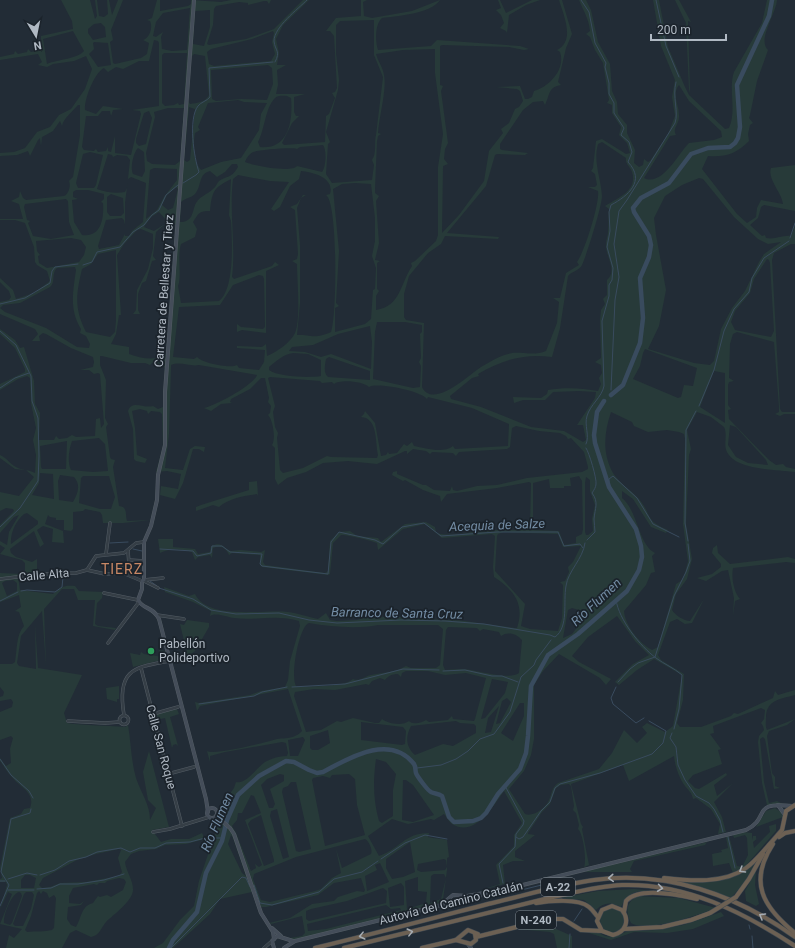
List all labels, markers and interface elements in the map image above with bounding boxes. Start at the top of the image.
north arrow [16,16,56,56]
scale bar [651,16,726,42]
text: 200 m [657,23,691,37]
text: N [32,38,43,52]
street label: Carretera de Bellestar y Tierz [152,214,176,368]
water label: Acequia de Salze [448,516,546,534]
district label: TIERZ [101,561,143,577]
street label: Calle Alta [18,566,70,584]
water label: Río Flumen [568,575,624,629]
water label: Barranco de Santa Cruz [331,604,464,622]
place label: Pabellón Polideportivo [159,637,230,665]
marker: Pabellón Polideportivo [146,646,156,656]
street label: Calle San Roque [143,703,179,791]
water label: Río Flumen [198,790,236,854]
one-way arrow [739,865,746,872]
one-way arrow [608,874,614,883]
street label: Autovía del Camino Catalán [378,878,524,928]
road number: A-22 [541,878,575,896]
one-way arrow [657,883,663,892]
road number: N-240 [516,911,556,929]
one-way arrow [759,913,766,920]
one-way arrow [406,928,413,937]
one-way arrow [359,931,366,940]

